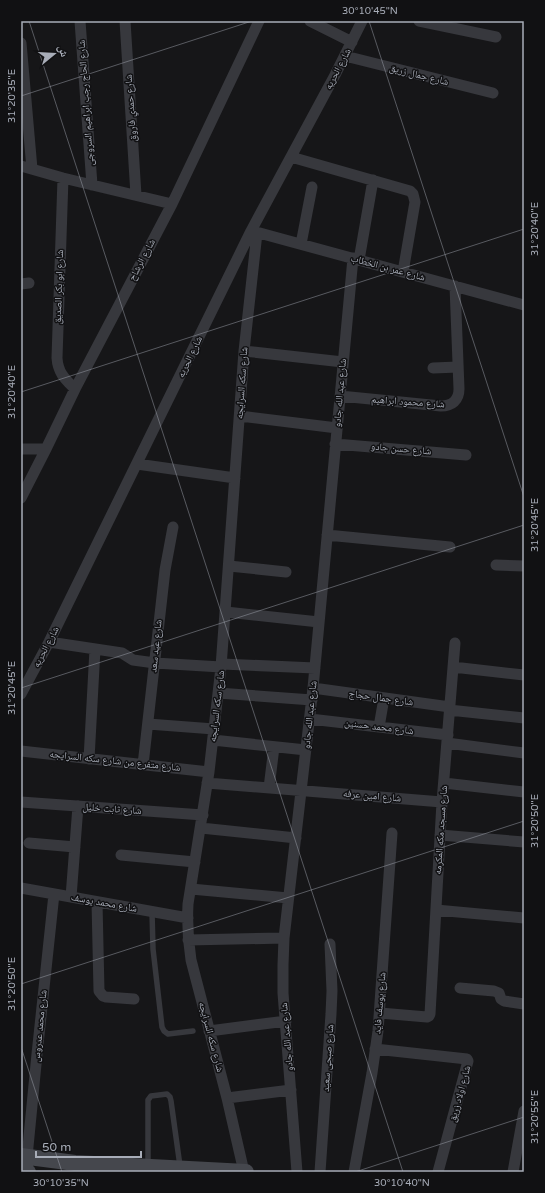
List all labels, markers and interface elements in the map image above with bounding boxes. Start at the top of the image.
text: 30°10'45"N [342,5,398,17]
north arrow [34,34,74,74]
street label: شارع الحاج رجب ابراهيم السروجى [76,39,97,166]
text: ش [54,44,71,59]
street label: شارع الحريه [322,46,354,92]
street label: شارع جمال زريق [388,62,450,88]
text: 31°20'35"E [6,69,18,123]
street label: شارع حمدي فاروق [123,73,141,142]
text: 31°20'40"E [529,202,541,256]
street label: شارع الرشاح [126,237,158,283]
street label: شارع ابو بكر الصديق [52,249,66,325]
street label: شارع عمر بن الخطاب [350,252,427,284]
street label: شارع الحريه [175,334,205,380]
street label: شارع سكه السرايجه [234,346,251,419]
street label: شارع عبد الله جادو [331,358,349,428]
text: 31°20'40"E [6,365,18,419]
street label: شارع محمود ابراهيم [371,393,446,412]
street label: شارع حسن جادو [370,440,432,458]
text: 31°20'45"E [529,498,541,552]
street label: شارع عيد سعد [147,619,165,673]
street label: شارع الحريه [30,624,62,670]
text: 31°20'45"E [6,661,18,715]
street label: شارع سكه السرايجه [207,669,227,742]
street label: شارع عبد الله جادو [300,680,320,750]
street label: شارع جمال حجاج [348,688,414,709]
street label: شارع محمد حسنين [344,717,415,737]
street label: شارع متفرع من شارع سكه السرايجه [49,748,181,774]
street label: شارع مسجد مكه المكرمه [432,785,450,875]
street label: شارع امين عرفه [342,787,402,805]
text: 31°20'50"E [529,794,541,848]
street label: شارع ثابت خليل [82,801,142,817]
street label: شارع محمد يوسف [70,891,139,915]
text: 31°20'50"E [6,957,18,1011]
street label: شارع يوسف فايد [371,971,389,1034]
street label: شارع محمد عدروس [30,989,50,1063]
street label: شارع سكه السرايجه [196,1001,226,1074]
street label: شارع عبد الله جادو [278,1002,296,1072]
street label: شارع صبحى سعيد [320,1023,336,1092]
street label: شارع اولاد زريق [447,1064,473,1124]
text: 31°20'55"E [529,1090,541,1144]
scale bar [36,1133,141,1159]
text: 50 m [42,1140,71,1154]
text: 30°10'35"N [33,1177,89,1189]
text: 30°10'40"N [374,1177,430,1189]

